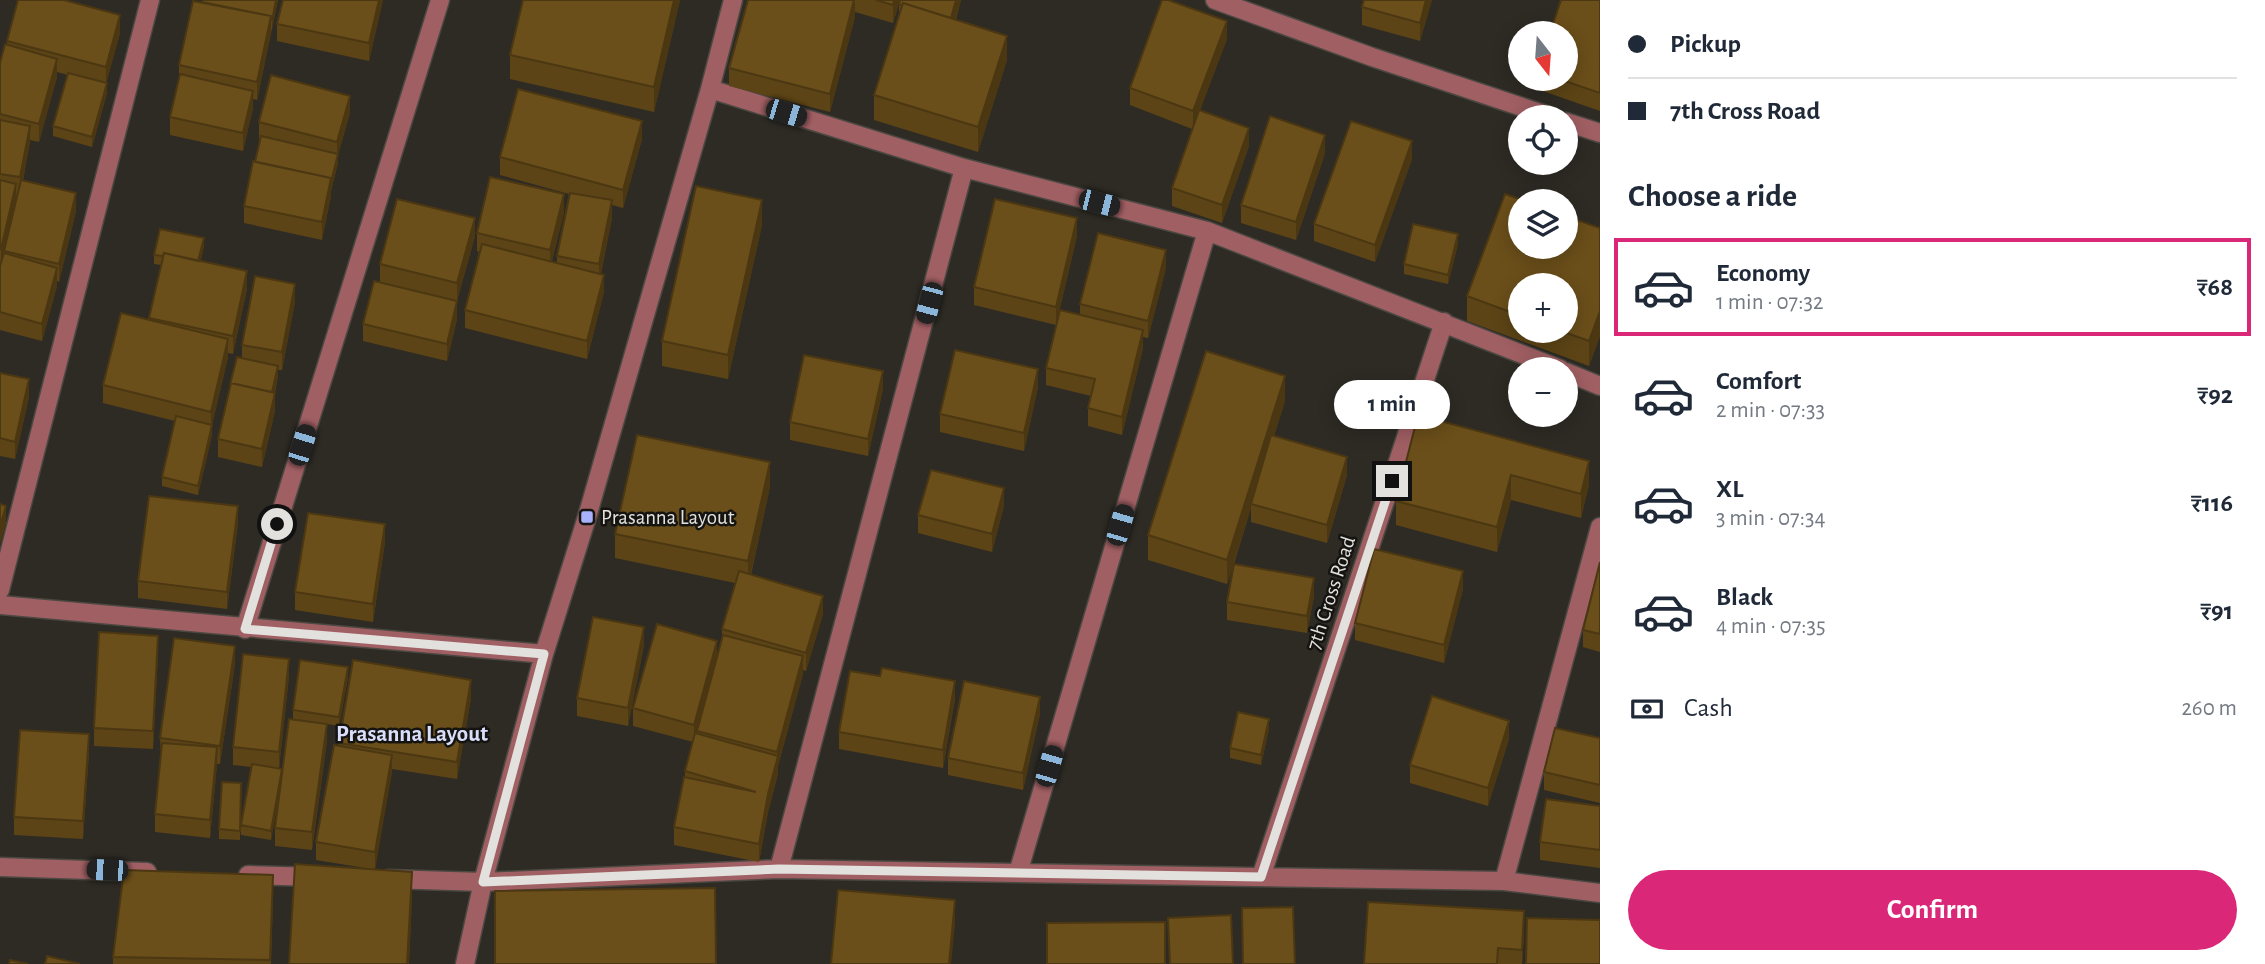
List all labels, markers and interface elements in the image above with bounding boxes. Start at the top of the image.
north arrow [1508,21,1578,91]
map controls [1508,21,1578,427]
text: Pickup [1670,31,1741,57]
car [763,97,810,129]
text: 7th Cross Road [1670,98,1820,124]
button: locate [1508,105,1578,175]
text: Choose a ride [1628,180,1797,212]
car [1077,188,1122,218]
button: layers [1508,189,1578,259]
icon: car [1632,256,1695,319]
text: Economy [1716,260,1810,286]
button: + [1508,273,1578,343]
text: ₹68 [2197,274,2233,300]
car [914,280,945,326]
text: 1 min · 07:32 [1716,291,1823,314]
button: − [1508,357,1578,427]
icon: car [1632,364,1695,427]
text: Comfort [1716,368,1801,394]
callout: 1 min [1334,379,1450,428]
text: ₹92 [2197,382,2233,408]
text: 1 min [1368,393,1416,416]
text: 2 min · 07:33 [1716,399,1825,422]
car [286,422,319,468]
route end [1376,465,1408,497]
icon: car [1632,472,1695,535]
text: XL [1716,476,1743,502]
text: ₹116 [2191,490,2233,516]
car [1105,502,1136,548]
place label: Prasanna Layout [601,507,735,528]
text: 3 min · 07:34 [1716,507,1826,530]
route start [261,508,293,540]
marker: Prasanna Layout [579,509,595,525]
street label: 7th Cross Road [1303,533,1359,652]
icon: car [1632,580,1695,643]
text: Black [1716,584,1773,610]
text: ₹91 [2200,598,2233,624]
text: 4 min · 07:35 [1716,615,1826,638]
icon: cash [1628,690,1666,728]
text: Cash [1684,695,1733,721]
text: 260 m [2181,697,2237,720]
district label: Prasanna Layout [336,723,488,746]
car [1034,743,1065,789]
car [86,859,129,881]
button: Confirm [1628,870,2237,950]

